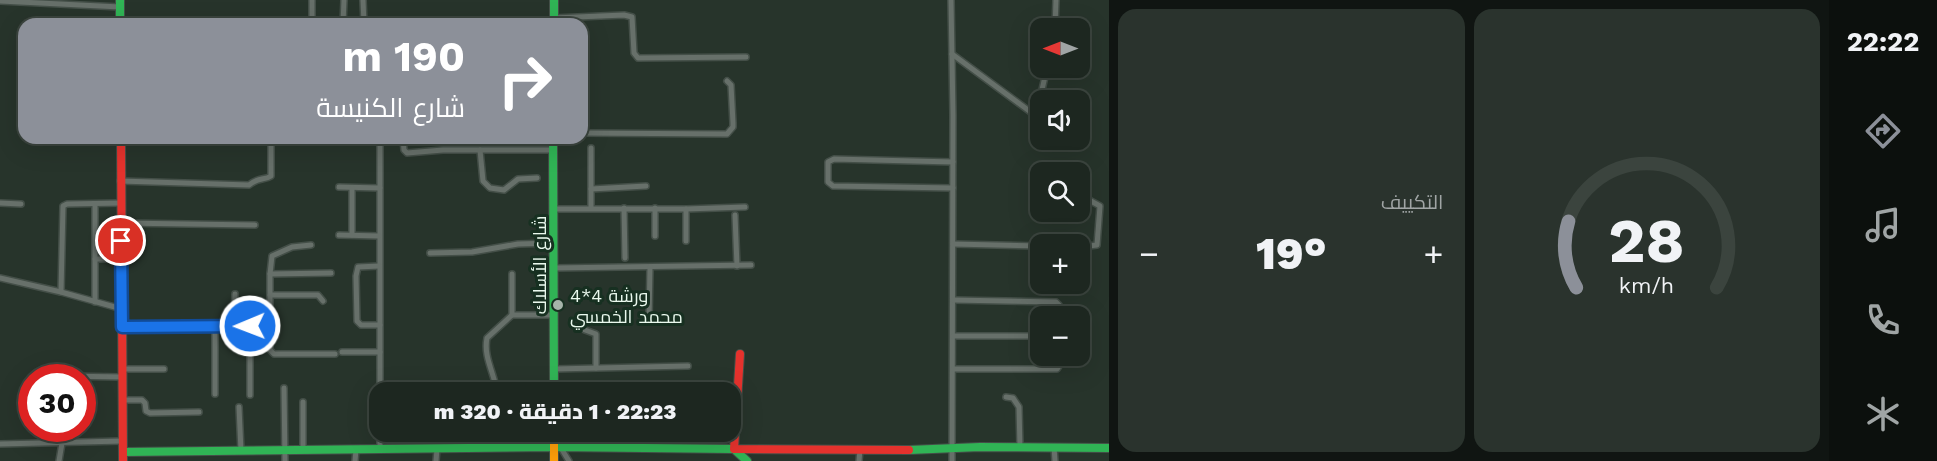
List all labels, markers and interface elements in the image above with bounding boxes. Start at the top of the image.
north arrow [1030,18,1090,78]
map controls [1030,18,1090,366]
text: 22:22 [1847,26,1919,58]
text: 190 m [342,32,465,81]
icon: right [486,42,564,120]
button: sound [1030,90,1090,150]
text: شارع الكنيسة [316,92,465,124]
icon: directions [1862,110,1904,152]
button: search [1030,162,1090,222]
text: التكييف [1381,190,1444,214]
text: 28 [1609,204,1685,277]
icon: music [1862,204,1904,246]
pin [95,215,146,266]
street label: شارع الأسلاك [529,216,552,314]
icon: arrive [104,224,137,257]
text: 19° [1256,227,1327,280]
button: + [1030,234,1090,294]
text: − [1139,234,1159,273]
text: + [1424,234,1444,273]
text: km/h [1619,273,1674,298]
place label: 4*4 ورشة محمد الخمسي [570,285,683,330]
position arrow [218,294,282,358]
marker: 4*4 ورشة محمد الخمسي [551,298,565,312]
icon: phone [1862,299,1904,341]
button: − [1030,306,1090,366]
speed limit sign: 30 [18,364,96,442]
icon: climate [1862,393,1904,435]
text: 22:23 · 1 دقيقة · 320 m [434,399,676,424]

